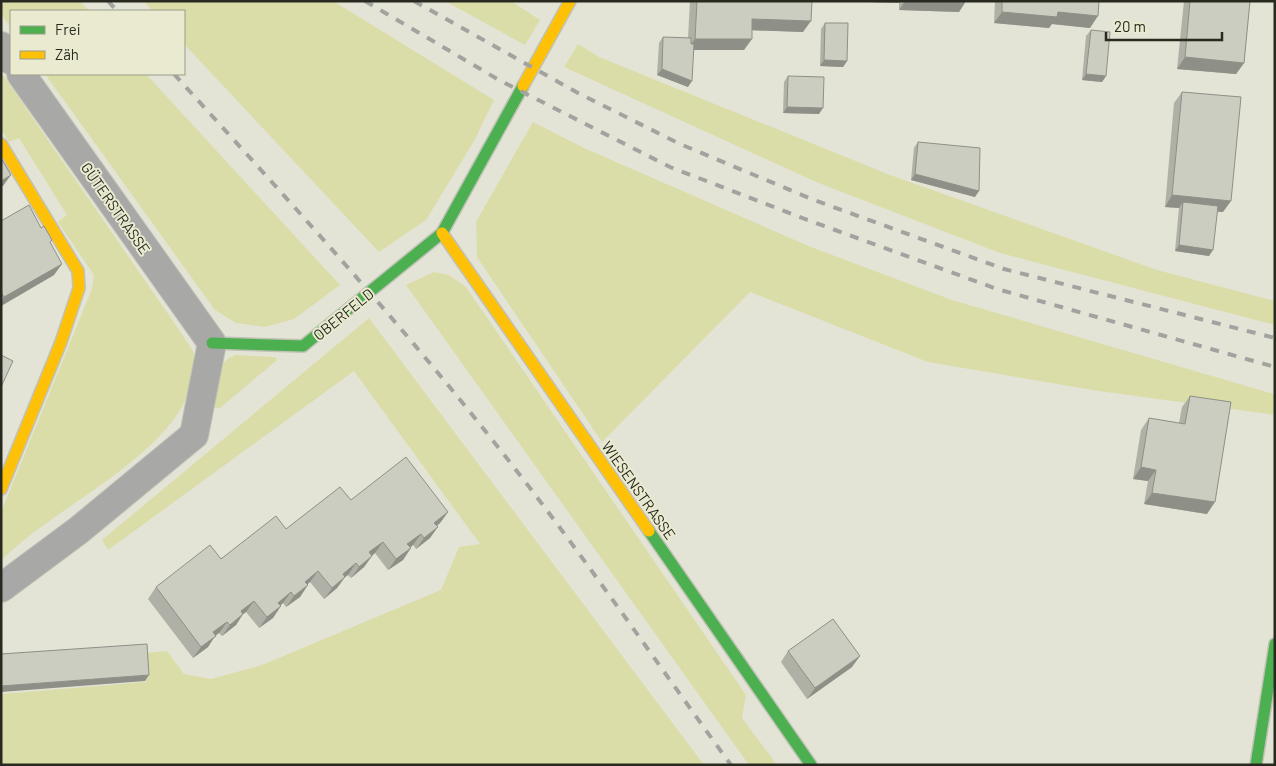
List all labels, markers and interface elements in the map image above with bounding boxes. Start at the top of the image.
legend [10,10,185,75]
scale bar [1106,10,1222,42]
text: 20 m [1114,17,1146,35]
text: Frei [55,20,81,38]
text: Zäh [55,45,79,63]
street label: GÜTERSTRASSE [78,159,154,257]
street label: OBERFELD [309,284,377,344]
street label: WIESENSTRASSE [598,437,680,543]

